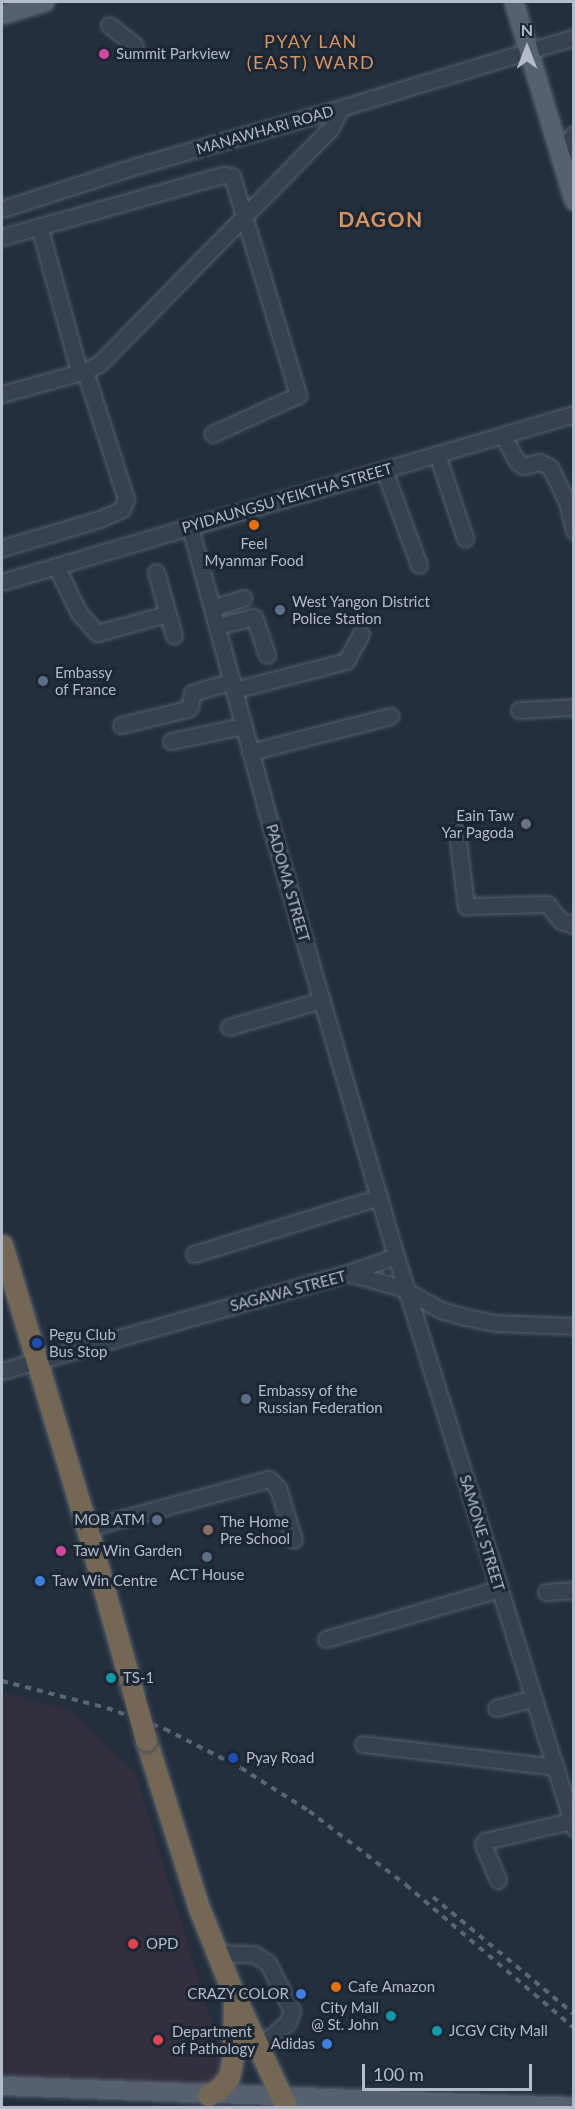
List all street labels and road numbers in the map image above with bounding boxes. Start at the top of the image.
street label: MANAWHARI ROAD [194,102,336,158]
street label: PYIDAUNGSU YEIKTHA STREET [179,459,395,537]
street label: PADOMA STREET [262,822,314,944]
street label: SAGAWA STREET [228,1267,348,1315]
street label: SAMONE STREET [456,1473,508,1593]

